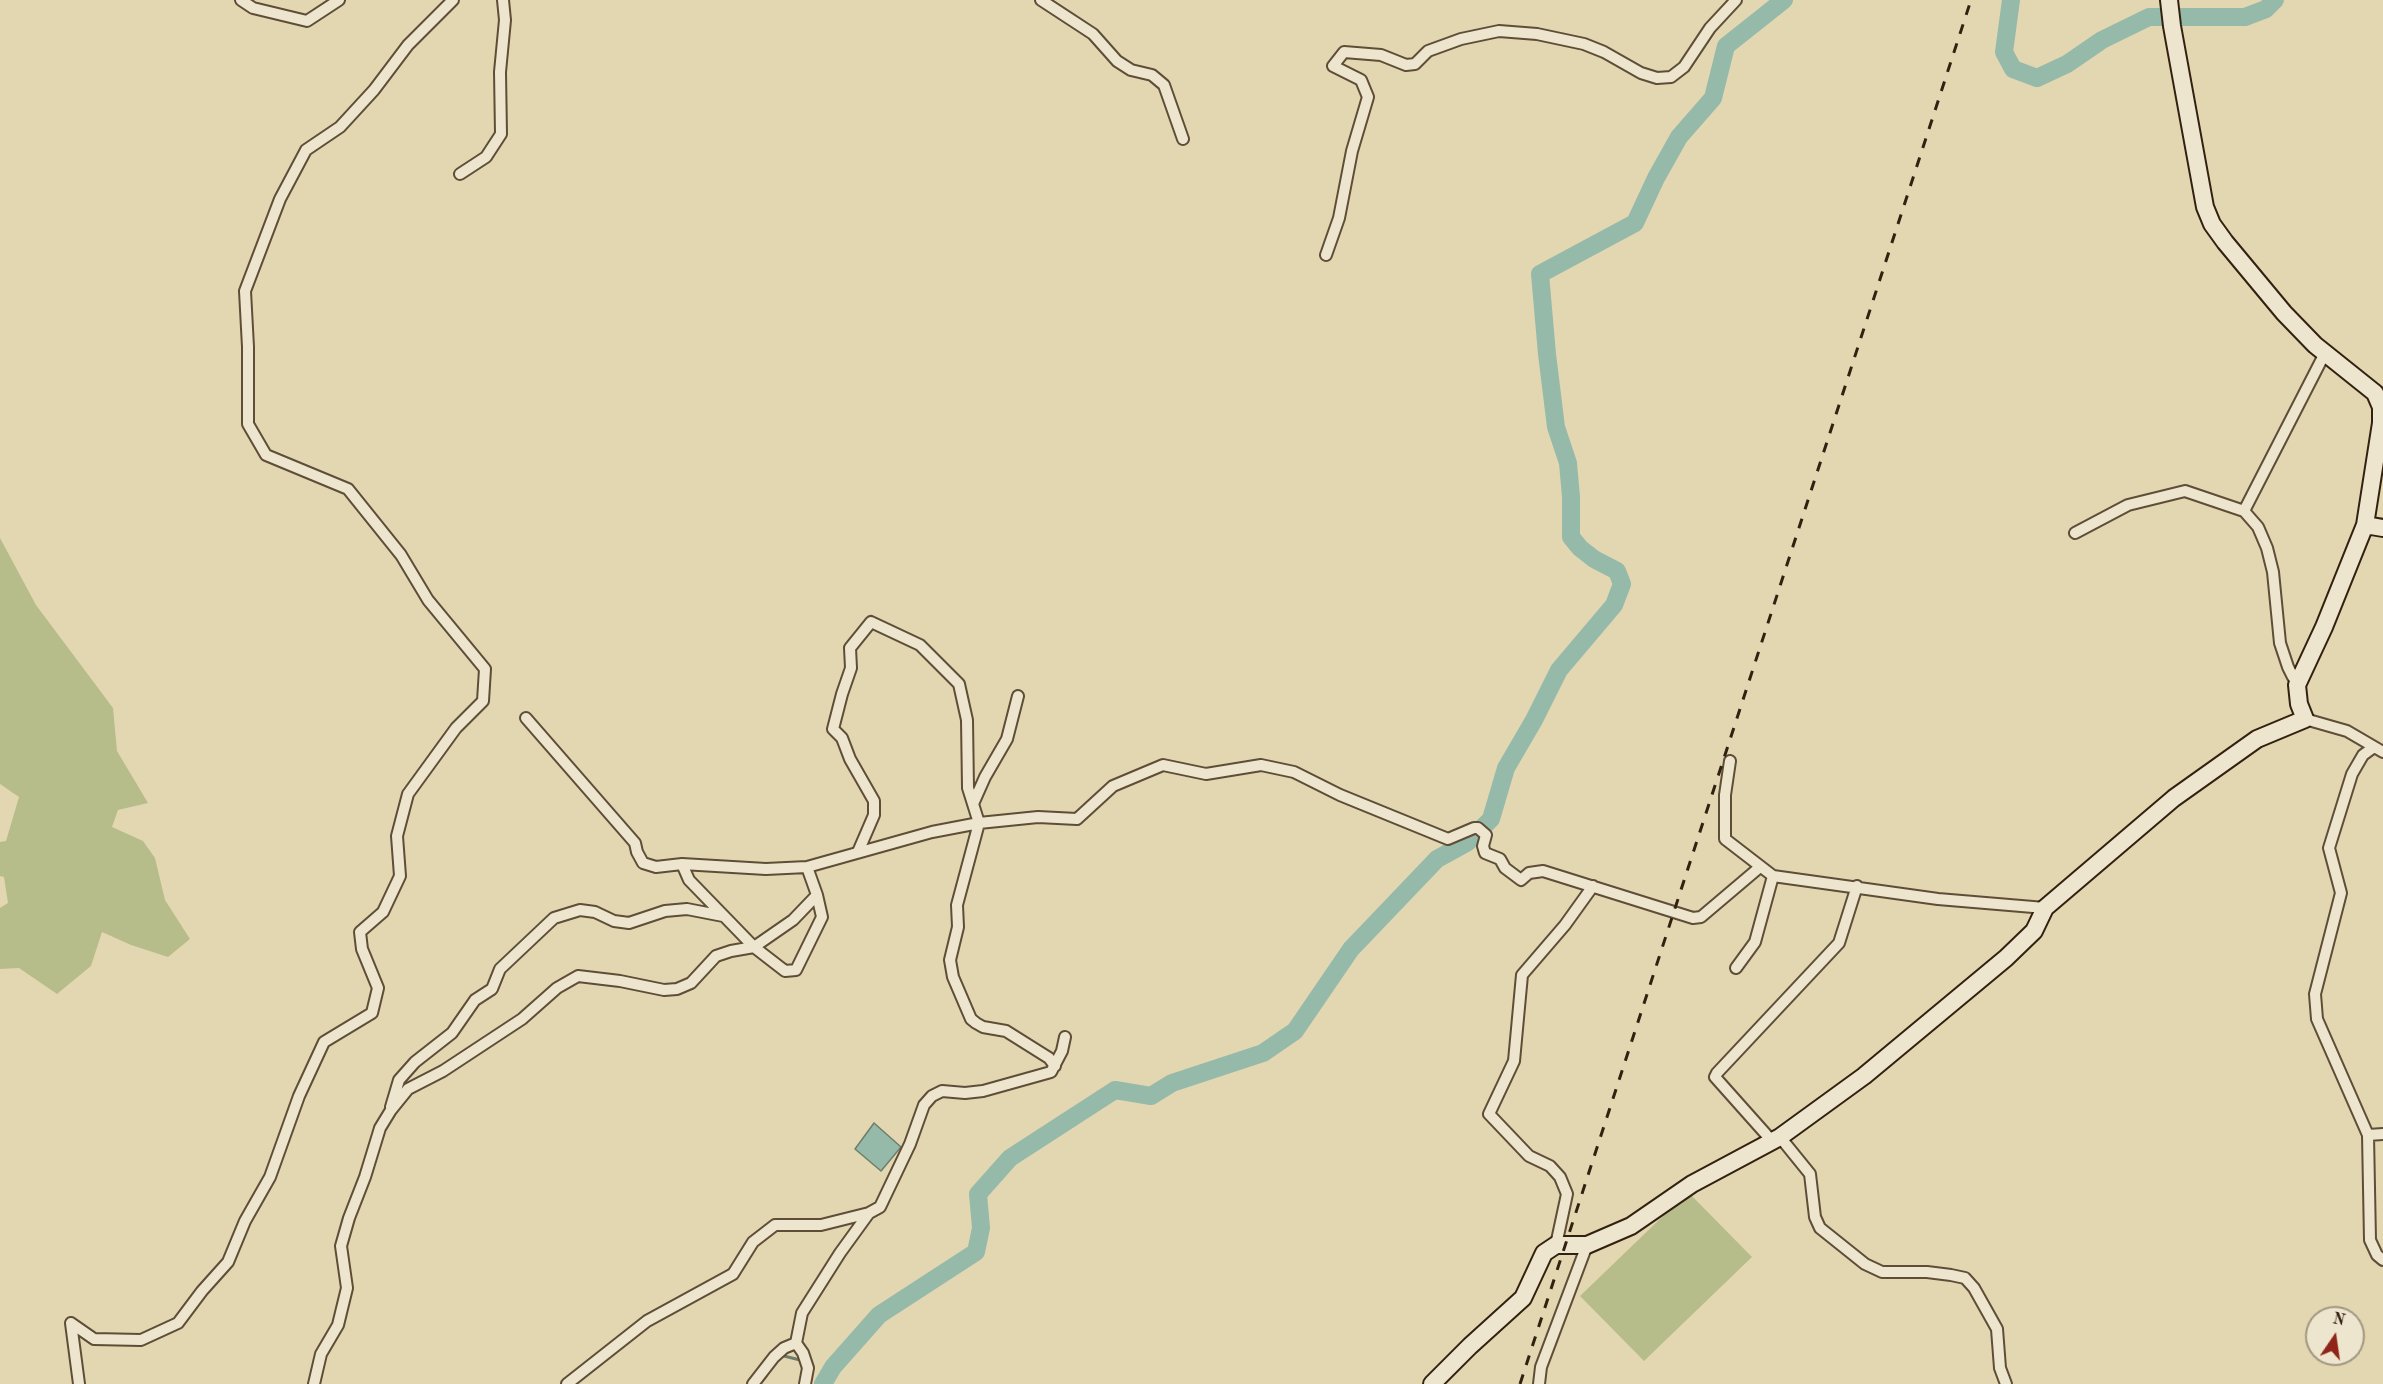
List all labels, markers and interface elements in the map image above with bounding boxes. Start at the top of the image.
north arrow [2305,1306,2365,1366]
text: N [2331,1311,2346,1330]

